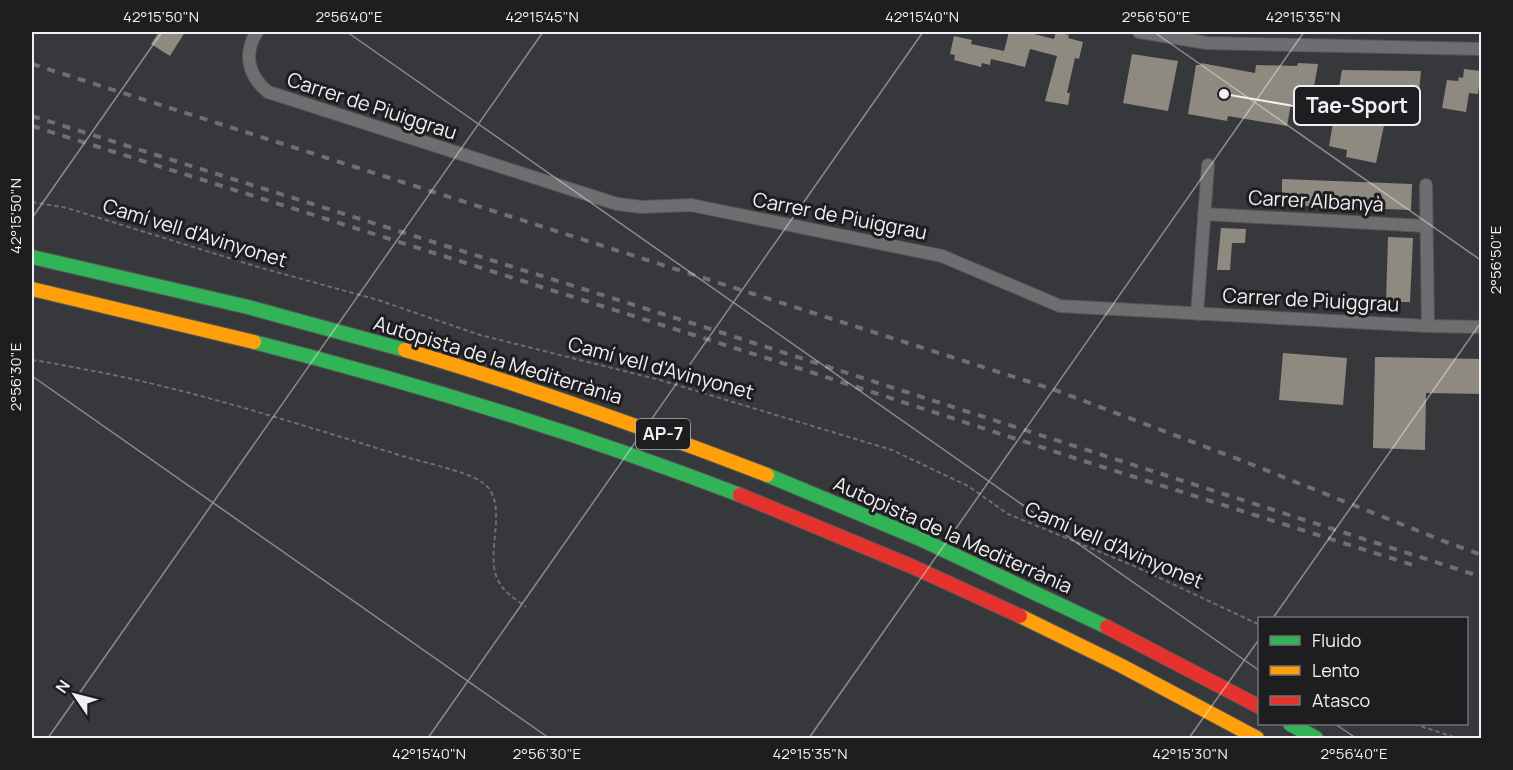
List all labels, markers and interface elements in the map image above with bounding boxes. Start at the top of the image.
text: 42°15'50"N [123,6,199,27]
text: 2°56'40"E [315,6,383,27]
text: 42°15'45"N [505,6,579,27]
text: 42°15'40"N [885,6,959,27]
text: 2°56'50"E [1122,6,1190,27]
text: 42°15'35"N [1266,6,1340,27]
street label: Carrer de Piuiggrau [284,65,460,146]
callout: Tae-Sport [1294,86,1420,125]
text: Tae-Sport [1306,91,1408,119]
text: 42°15'50"N [5,178,26,254]
street label: Carrer Albanyà [1248,183,1384,218]
street label: Carrer de Piuiggrau [751,185,929,246]
street label: Camí vell d'Avinyonet [100,192,291,273]
text: 2°56'50"E [1485,226,1506,294]
street label: Carrer de Piuiggrau [1222,281,1400,318]
street label: Autopista de la Mediterrània [371,309,626,410]
street label: Camí vell d'Avinyonet [565,330,757,405]
text: 2°56'30"E [5,343,26,411]
road number: AP-7 [636,419,690,449]
street label: Autopista de la Mediterrània [830,470,1077,599]
street label: Camí vell d'Avinyonet [1021,495,1207,594]
legend [1258,617,1468,725]
text: Fluido [1312,628,1361,652]
text: Lento [1312,658,1360,682]
north arrow [45,665,105,725]
text: N [50,675,75,697]
text: Atasco [1312,688,1370,712]
text: 42°15'40"N [392,743,466,764]
text: 2°56'30"E [513,743,581,764]
text: 42°15'35"N [773,743,847,764]
text: 42°15'30"N [1152,743,1228,764]
text: 2°56'40"E [1320,743,1388,764]

